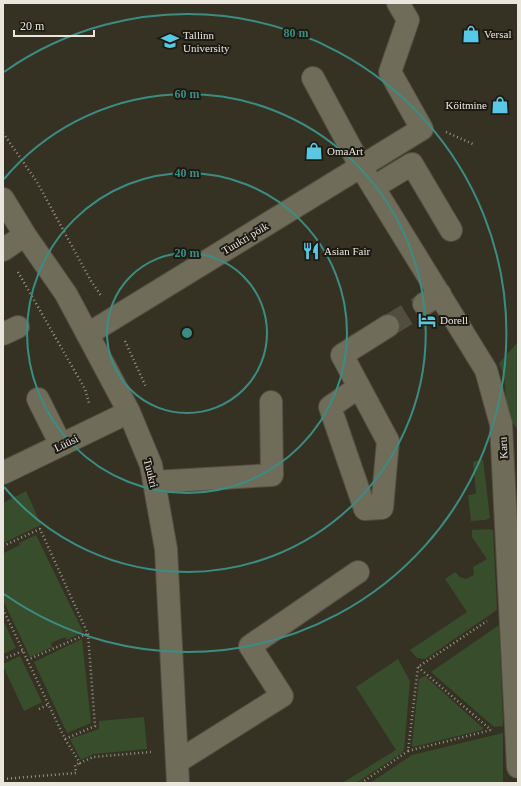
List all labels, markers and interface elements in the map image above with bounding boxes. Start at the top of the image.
scale bar [14,12,94,38]
text: 20 m [20,19,45,33]
shop icon: Versal [461,24,481,44]
text: 80 m [284,26,309,40]
place label: Versal [484,28,512,40]
place label: Tallinn University [183,29,230,54]
school or university icon: Tallinn University [160,31,180,51]
text: 60 m [175,87,200,101]
shop icon: Köitmine [490,95,510,115]
place label: Köitmine [445,99,487,111]
shop icon: OmaArt [304,141,324,161]
place label: OmaArt [327,145,363,157]
text: 40 m [175,166,200,180]
street label: Tuukri põik [220,219,271,256]
restaurant icon: Asian Fair [301,241,321,261]
place label: Asian Fair [324,245,370,257]
text: 20 m [175,246,200,260]
hotel icon: Dorell [417,310,437,330]
place label: Dorell [440,314,468,326]
centre of rings [180,326,194,340]
street label: Lüüsi [52,432,80,454]
street label: Karu [496,436,510,459]
street label: Tuukri [142,457,160,489]

